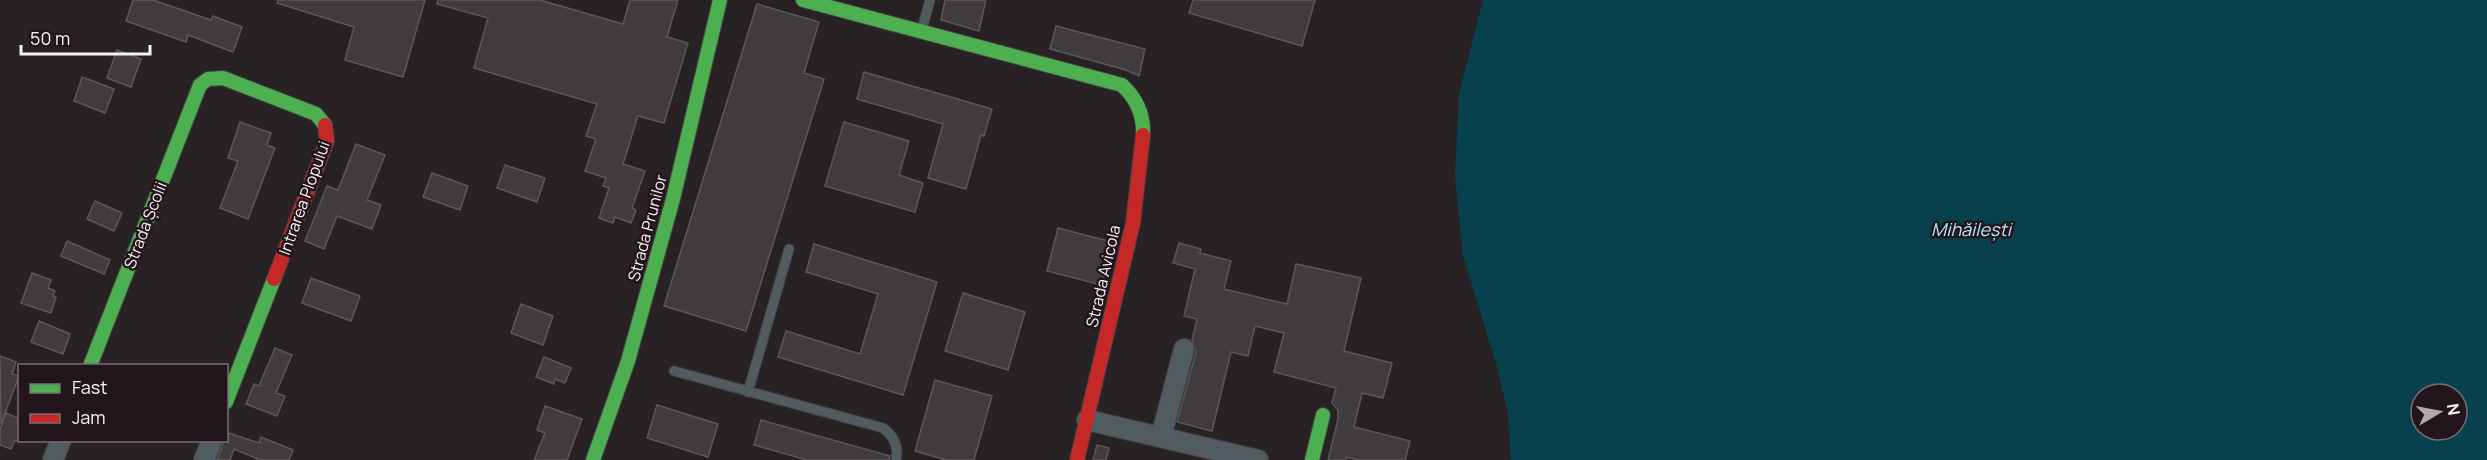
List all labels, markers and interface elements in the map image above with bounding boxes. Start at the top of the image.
scale bar [21,18,150,56]
text: 50 m [30,26,70,50]
street label: Intrarea Plopului [273,138,335,258]
street label: Strada Prunilor [622,172,672,284]
street label: Strada Școlii [118,178,172,272]
water label: Mihăilești [1931,217,2014,241]
street label: Strada Avicola [1081,223,1125,329]
legend [18,364,228,442]
text: Fast [72,375,107,399]
north arrow [2409,382,2469,442]
text: N [2442,402,2466,417]
text: Jam [72,405,106,429]

